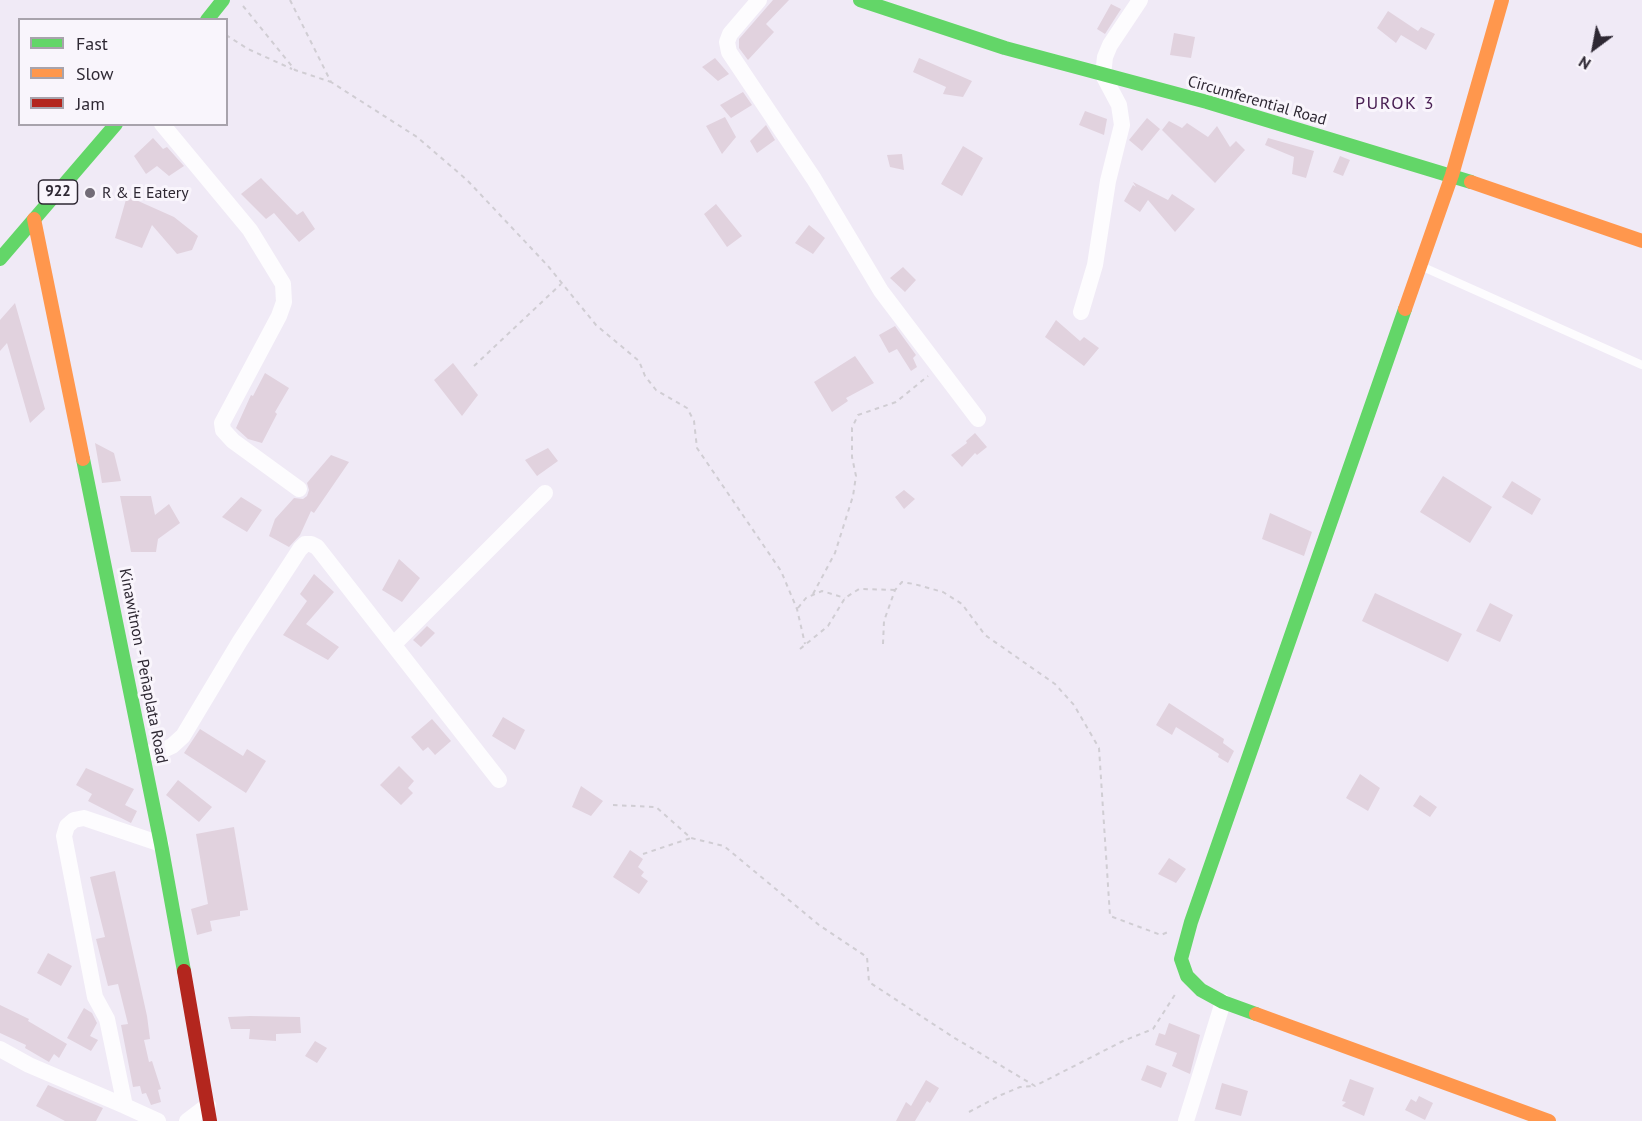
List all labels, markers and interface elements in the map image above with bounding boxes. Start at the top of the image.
legend [18,18,228,126]
north arrow [1564,18,1624,78]
text: Fast [76,32,108,55]
text: N [1575,52,1594,75]
text: Slow [76,62,114,85]
street label: Circumferential Road [1185,72,1329,130]
text: Jam [76,92,105,115]
district label: PUROK 3 [1355,93,1435,115]
road number: 922 [38,180,78,204]
place label: R & E Eatery [102,183,189,203]
marker: R & E Eatery [83,186,97,200]
street label: Kinawitnon - Peñaplata Road [115,567,171,765]

